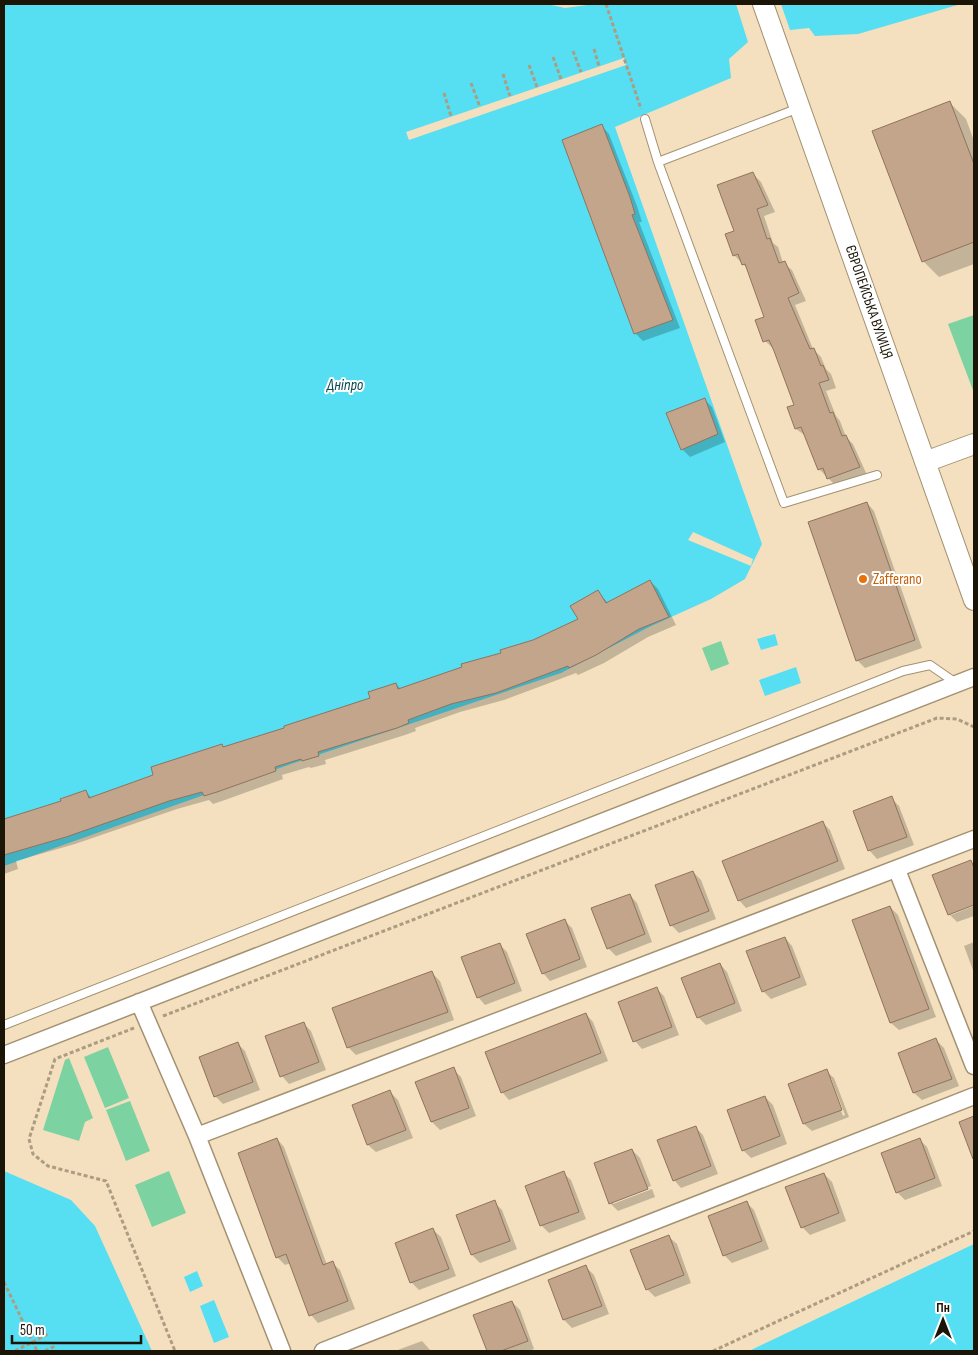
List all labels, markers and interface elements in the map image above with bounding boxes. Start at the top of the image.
street label: ЄВРОПЕЙСЬКА ВУЛИЦЯ [841,243,897,361]
water label: Дніпро [326,376,364,395]
place label: Zafferano [873,570,922,589]
marker: Zafferano [857,573,869,585]
north arrow [918,1295,968,1345]
text: Пн [936,1299,950,1316]
scale bar [12,1312,141,1344]
text: 50 m [20,1321,45,1340]

